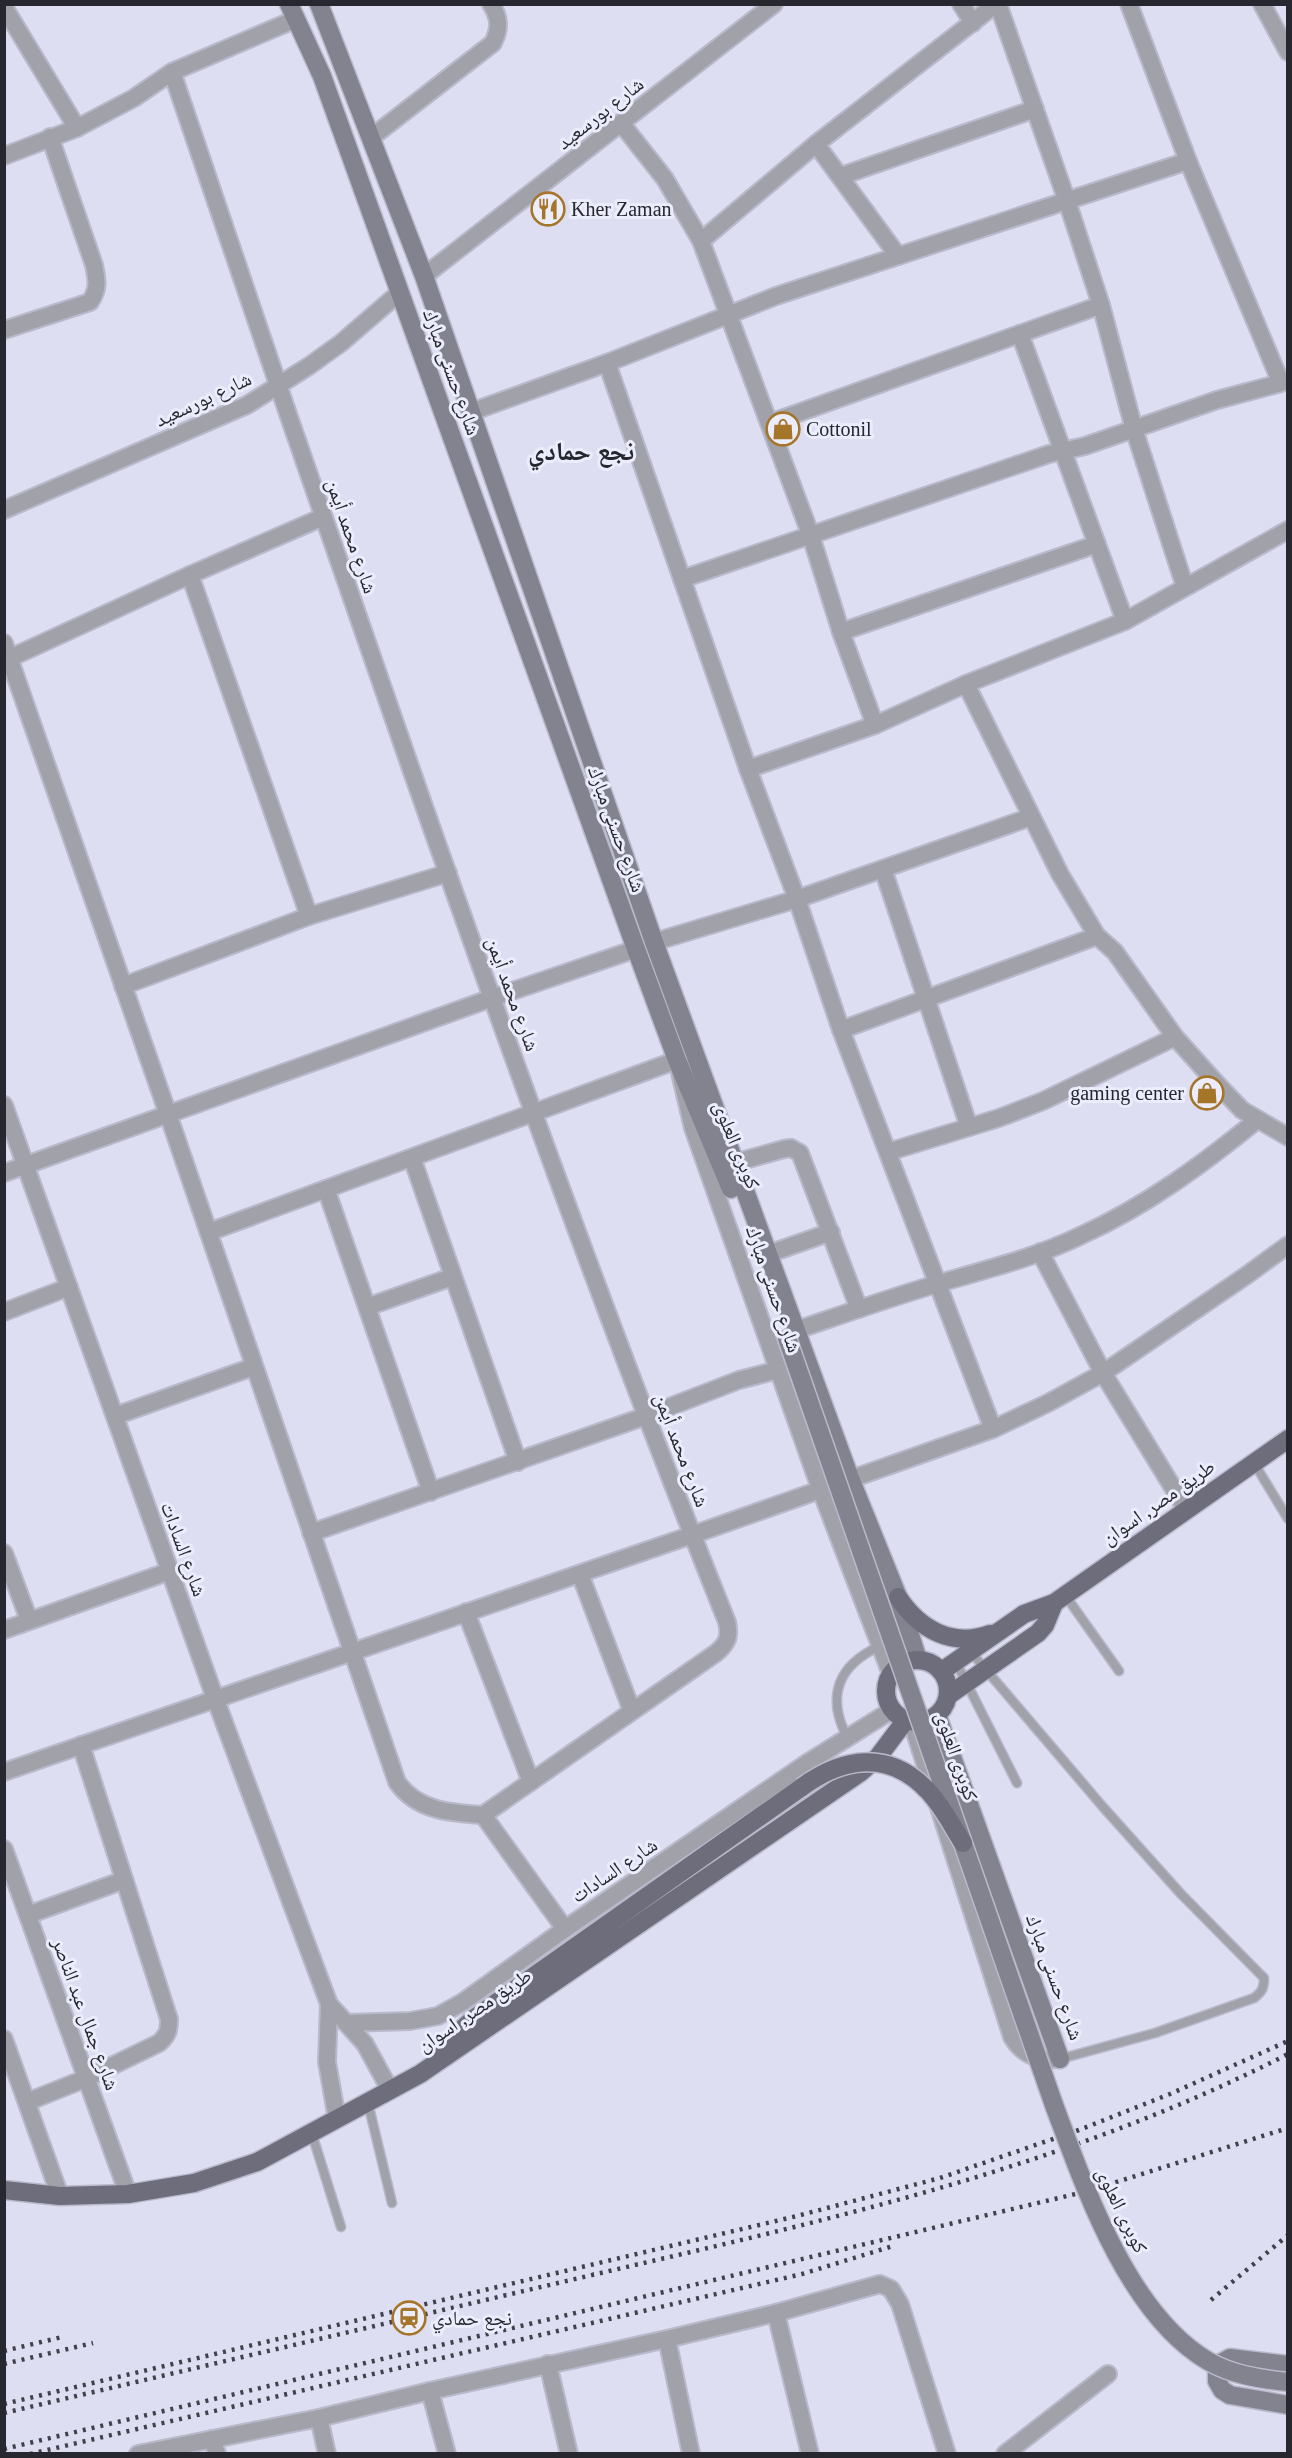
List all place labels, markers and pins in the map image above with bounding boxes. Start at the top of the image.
restaurant icon: Kher Zaman [530,191,566,227]
place label: Kher Zaman [571,198,672,220]
shop icon: Cottonil [765,411,801,447]
place label: Cottonil [806,418,872,440]
shop icon: gaming center [1189,1075,1225,1111]
place label: gaming center [1070,1082,1184,1105]
station icon: نجع حمادي [391,2300,427,2336]
place label: نجع حمادي [432,2307,512,2334]

